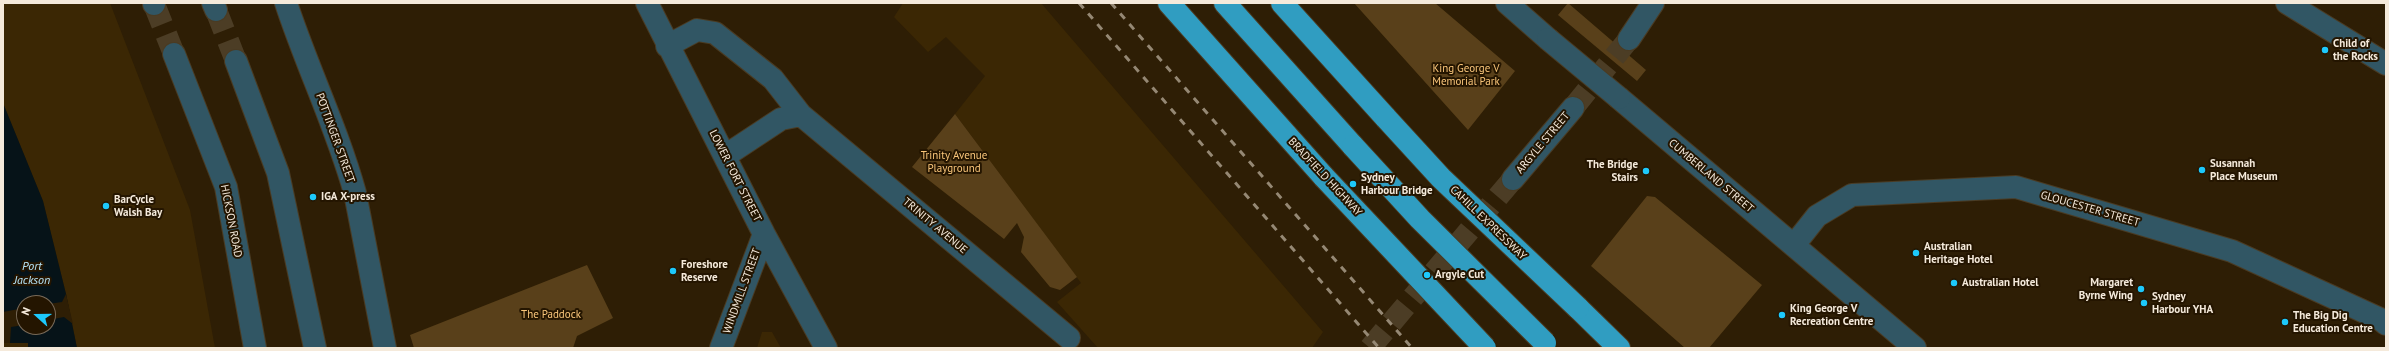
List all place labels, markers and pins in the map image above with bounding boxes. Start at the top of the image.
place label: Child of the Rocks [2333,37,2378,63]
marker: Child of the Rocks [2320,45,2330,55]
place label: Susannah Place Museum [2210,157,2278,183]
place label: The Bridge Stairs [1587,158,1638,184]
marker: Susannah Place Museum [2197,165,2207,175]
marker: The Bridge Stairs [1641,166,1651,176]
place label: Sydney Harbour Bridge [1361,171,1433,197]
marker: Sydney Harbour Bridge [1348,179,1358,189]
place label: IGA X-press [321,190,375,204]
marker: IGA X-press [308,192,318,202]
place label: BarCycle Walsh Bay [114,193,162,219]
marker: BarCycle Walsh Bay [101,201,111,211]
place label: Australian Heritage Hotel [1924,240,1993,266]
marker: Australian Heritage Hotel [1911,248,1921,258]
place label: Foreshore Reserve [681,258,728,284]
marker: Foreshore Reserve [668,266,678,276]
place label: Argyle Cut [1435,268,1484,282]
marker: Argyle Cut [1422,270,1432,280]
place label: Australian Hotel [1962,276,2038,290]
place label: Margaret Byrne Wing [2079,276,2133,302]
marker: Australian Hotel [1949,278,1959,288]
marker: Margaret Byrne Wing [2136,284,2146,294]
place label: Sydney Harbour YHA [2152,290,2213,316]
marker: Sydney Harbour YHA [2139,298,2149,308]
place label: King George V Recreation Centre [1790,302,1873,328]
place label: The Big Dig Education Centre [2293,309,2373,335]
marker: King George V Recreation Centre [1777,310,1787,320]
marker: The Big Dig Education Centre [2280,317,2290,327]

